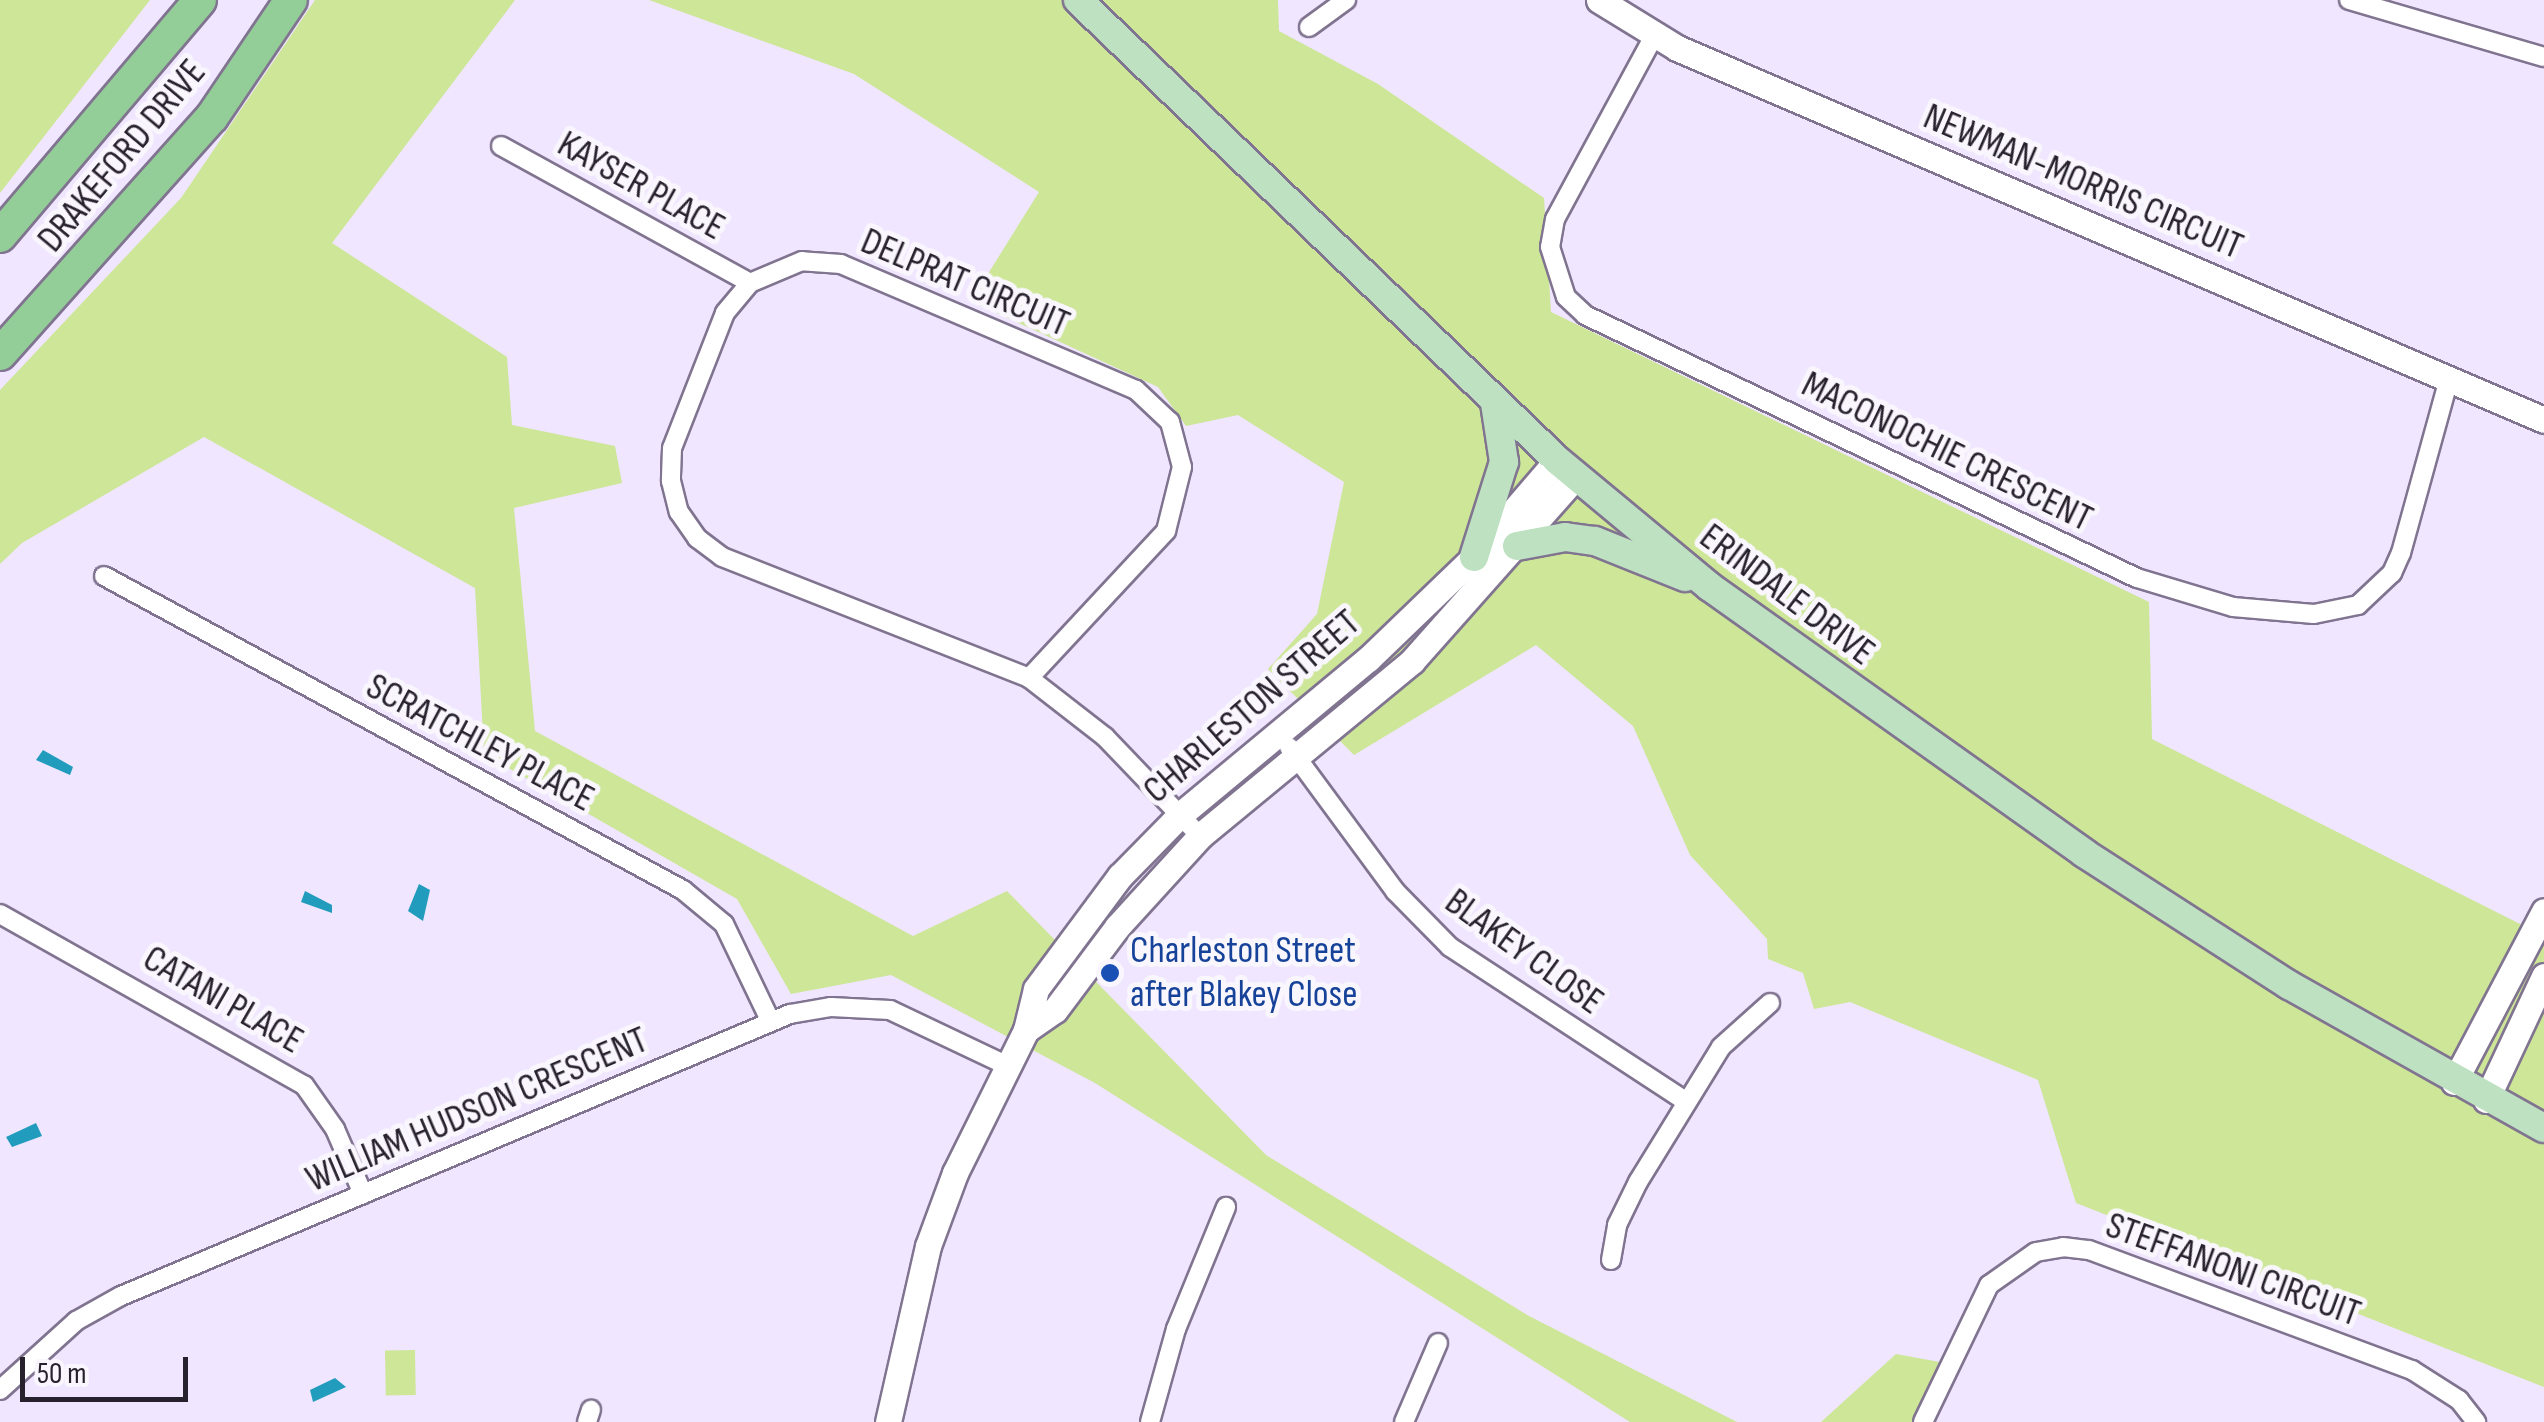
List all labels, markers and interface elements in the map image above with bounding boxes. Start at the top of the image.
street label: DRAKEFORD DRIVE [28,51,216,261]
street label: NEWMAN-MORRIS CIRCUIT [1917,94,2249,270]
street label: KAYSER PLACE [550,122,732,250]
street label: DELPRAT CIRCUIT [854,219,1076,347]
street label: MACONOCHIE CRESCENT [1794,362,2100,542]
street label: ERINDALE DRIVE [1691,514,1883,676]
street label: CHARLESTON STREET [1134,601,1370,813]
street label: SCRATCHLEY PLACE [358,664,602,822]
street label: BLAKEY CLOSE [1436,879,1612,1025]
place label: Charleston Street after Blakey Close [1130,928,1358,1018]
street label: CATANI PLACE [135,936,311,1064]
marker: Charleston Street after Blakey Close [1099,962,1121,984]
street label: WILLIAM HUDSON CRESCENT [299,1017,655,1203]
street label: STEFFANONI CIRCUIT [2100,1203,2366,1337]
scale bar [25,1337,192,1399]
text: 50 m [37,1356,86,1392]

